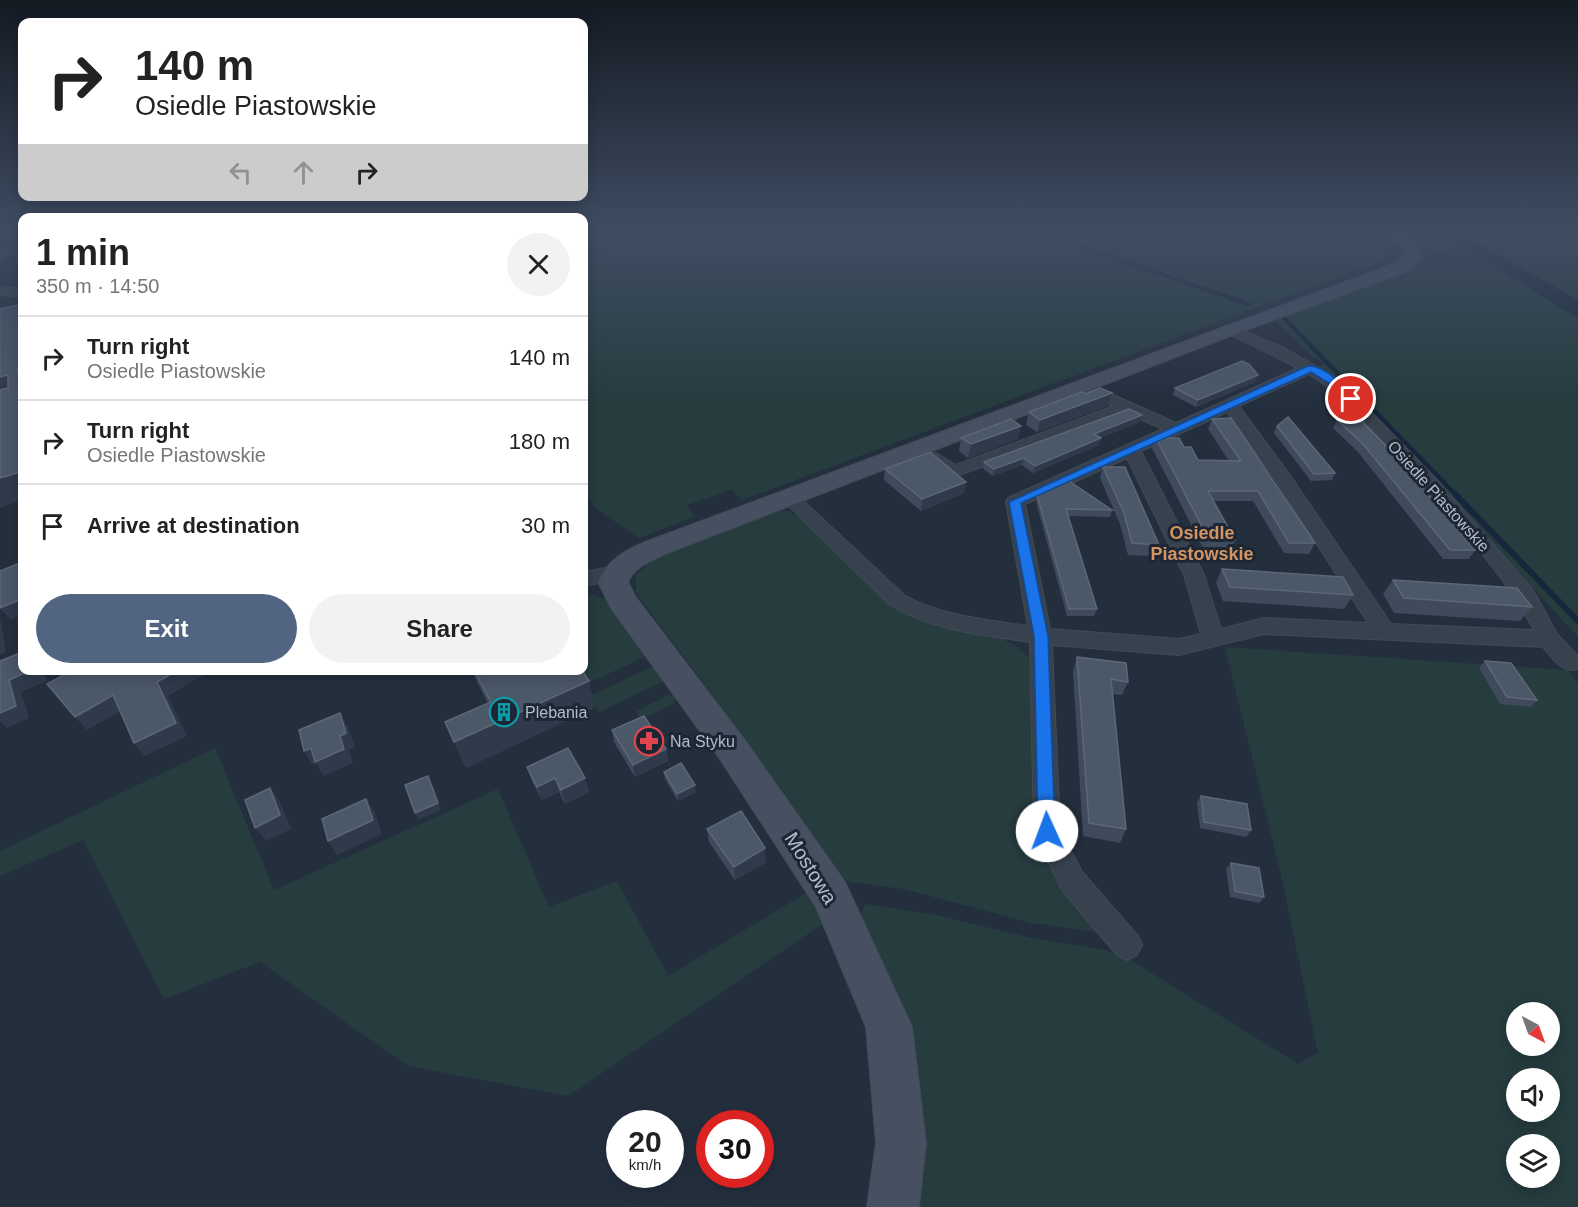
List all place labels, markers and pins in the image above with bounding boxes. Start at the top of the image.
pin [1325,373,1376,424]
building icon: Plebania [488,696,520,728]
place label: Plebania [525,704,587,721]
pharmacy icon: Na Styku [633,725,665,757]
place label: Na Styku [670,733,735,750]

